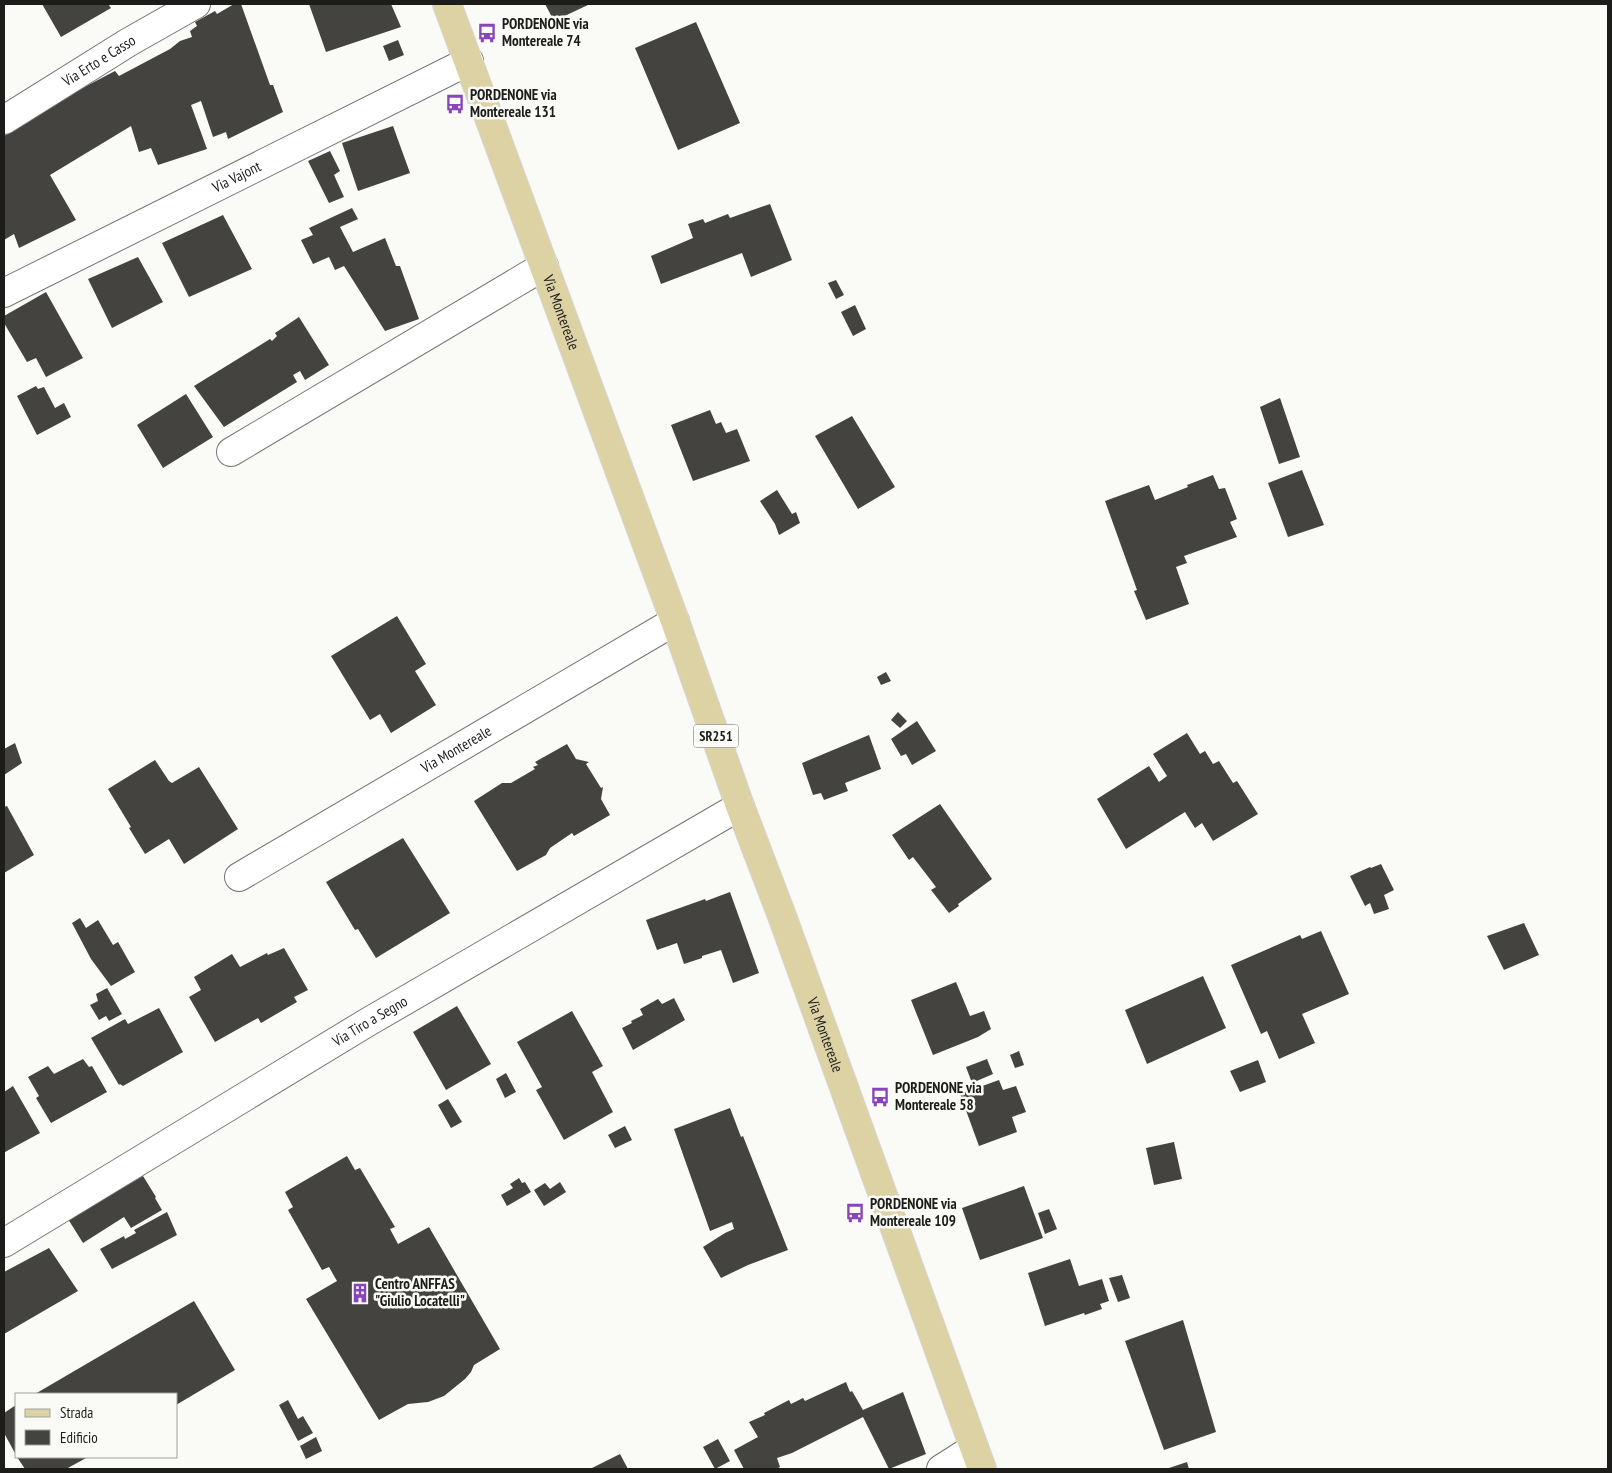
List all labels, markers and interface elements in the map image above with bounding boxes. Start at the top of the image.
place label: PORDENONE via Montereale 74 [502,14,589,50]
bus stop icon: PORDENONE via Montereale 74 [476,22,498,44]
street label: Via Erto e Casso [58,30,139,91]
place label: PORDENONE via Montereale 131 [470,85,557,121]
bus stop icon: PORDENONE via Montereale 131 [444,93,466,115]
street label: Via Vajont [208,156,264,197]
street label: Via Montereale [539,271,584,352]
street label: Via Montereale [417,721,495,778]
road number: SR251 [694,724,738,748]
street label: Via Tiro a Segno [328,991,411,1051]
street label: Via Montereale [803,994,848,1075]
place label: PORDENONE via Montereale 58 [895,1078,982,1114]
bus stop icon: PORDENONE via Montereale 58 [869,1086,891,1108]
place label: PORDENONE via Montereale 109 [870,1194,957,1230]
bus stop icon: PORDENONE via Montereale 109 [844,1202,866,1224]
place label: Centro ANFFAS "Giulio Locatelli" [375,1274,465,1310]
building icon: Centro ANFFAS "Giulio Locatelli" [349,1282,371,1304]
legend [15,1393,178,1458]
text: Strada [60,1403,93,1422]
text: Edificio [60,1428,98,1447]

